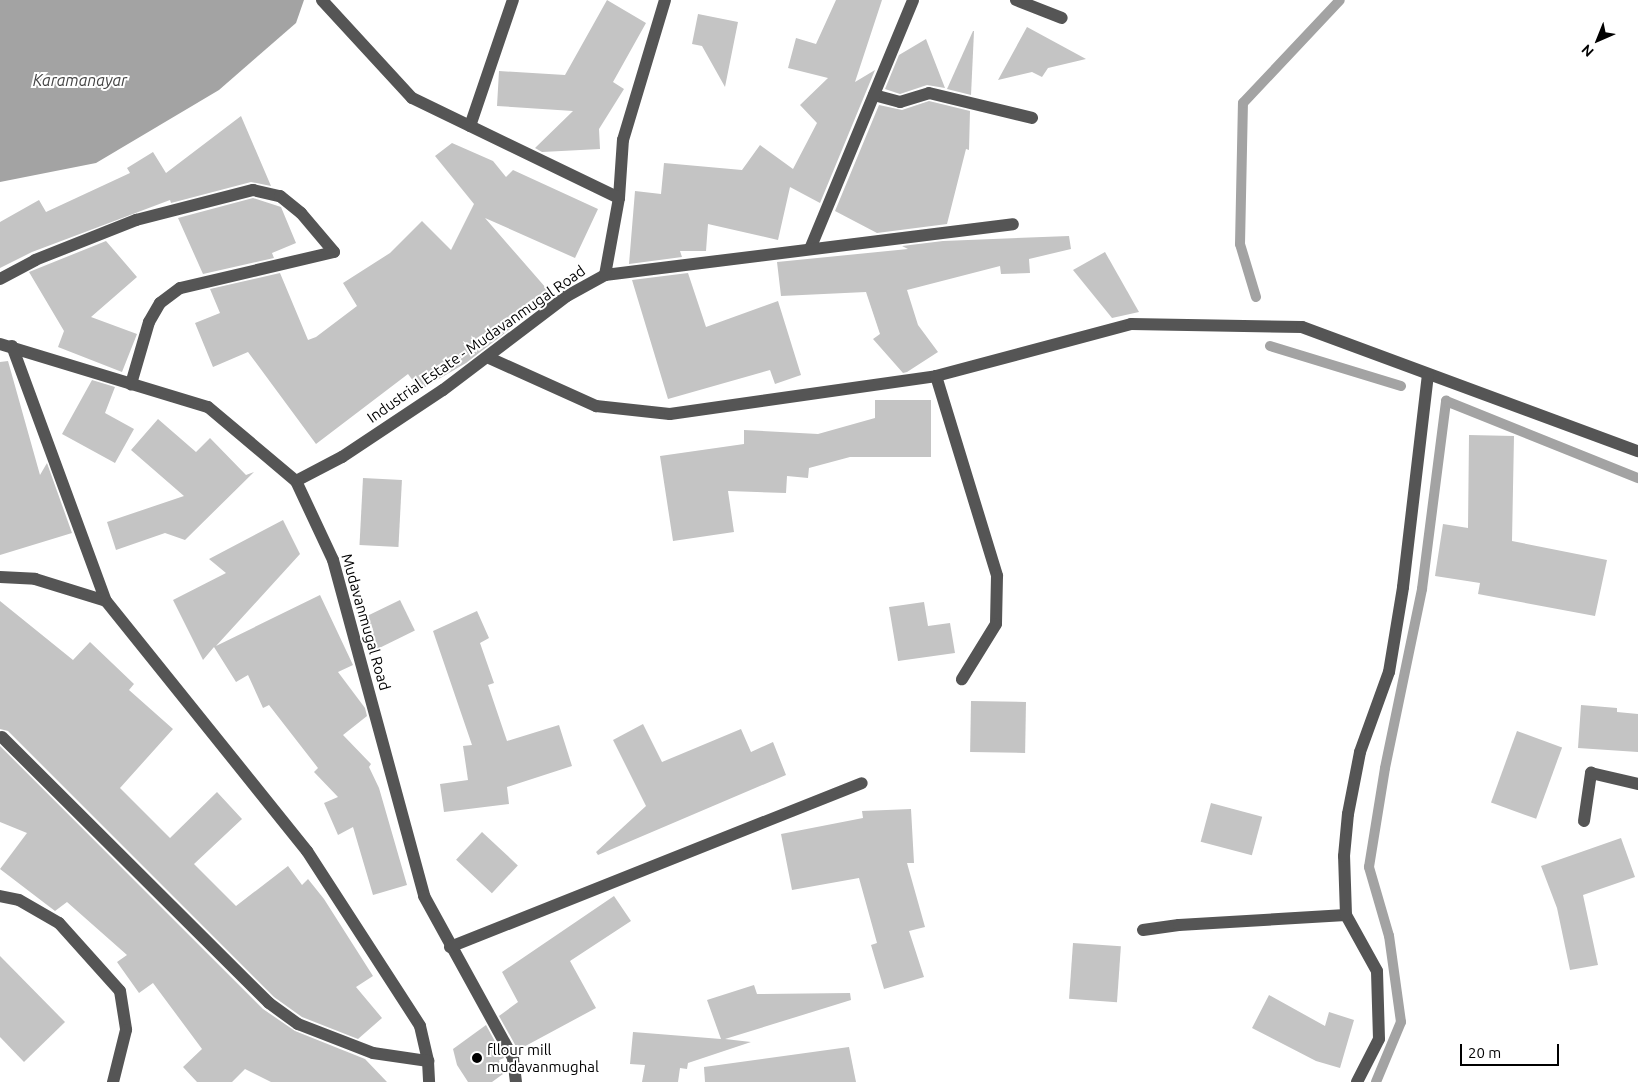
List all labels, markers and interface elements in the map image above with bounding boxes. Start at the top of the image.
north arrow [1573,15,1623,65]
text: N [1578,41,1597,60]
water label: Karamanayar [33,70,127,90]
street label: Industrial Estate - Mudavanmugal Road [364,262,588,426]
street label: Mudavanmugal Road [338,552,394,692]
scale bar [1463,1034,1562,1066]
place label: fllour mill mudavanmughal [487,1040,599,1075]
text: 20 m [1468,1044,1501,1061]
marker: fllour mill mudavanmughal [471,1052,483,1064]

